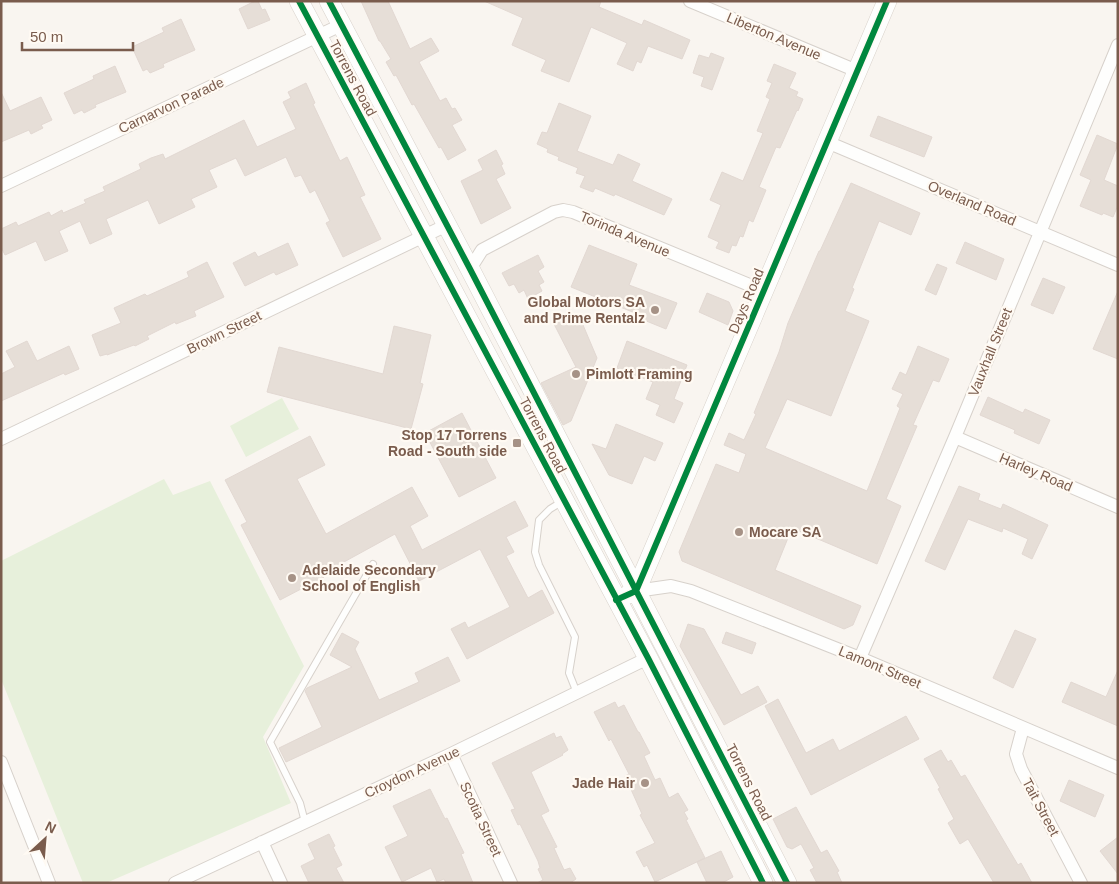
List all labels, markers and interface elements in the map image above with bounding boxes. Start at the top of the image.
street label: Liberton Avenue [724,9,824,63]
scale bar [22,20,134,52]
text: 50 m [30,28,63,45]
street label: Torrens Road [326,37,380,119]
street label: Carnarvon Parade [116,73,226,136]
street label: Overland Road [926,177,1018,229]
street label: Torinda Avenue [578,208,673,260]
street label: Days Road [725,266,767,336]
place label: Global Motors SA and Prime Rentalz [524,294,645,326]
marker: Global Motors SA and Prime Rentalz [649,304,661,316]
street label: Vauxhall Street [965,305,1015,399]
street label: Brown Street [184,307,264,357]
place label: Pimlott Framing [586,366,693,382]
marker: Pimlott Framing [570,368,582,380]
street label: Torrens Road [516,394,570,476]
place label: Stop 17 Torrens Road - South side [388,427,507,459]
marker: Stop 17 Torrens Road - South side [511,437,523,449]
street label: Harley Road [997,449,1075,495]
place label: Mocare SA [749,524,821,540]
marker: Mocare SA [733,526,745,538]
place label: Adelaide Secondary School of English [302,562,436,594]
marker: Adelaide Secondary School of English [286,572,298,584]
street label: Lamont Street [836,642,924,692]
street label: Torrens Road [723,741,775,823]
street label: Croydon Avenue [362,743,462,801]
place label: Jade Hair [572,775,636,791]
street label: Tait Street [1019,775,1063,839]
marker: Jade Hair [639,777,651,789]
street label: Scotia Street [457,779,505,859]
north arrow [20,814,70,864]
text: N [43,818,59,837]

